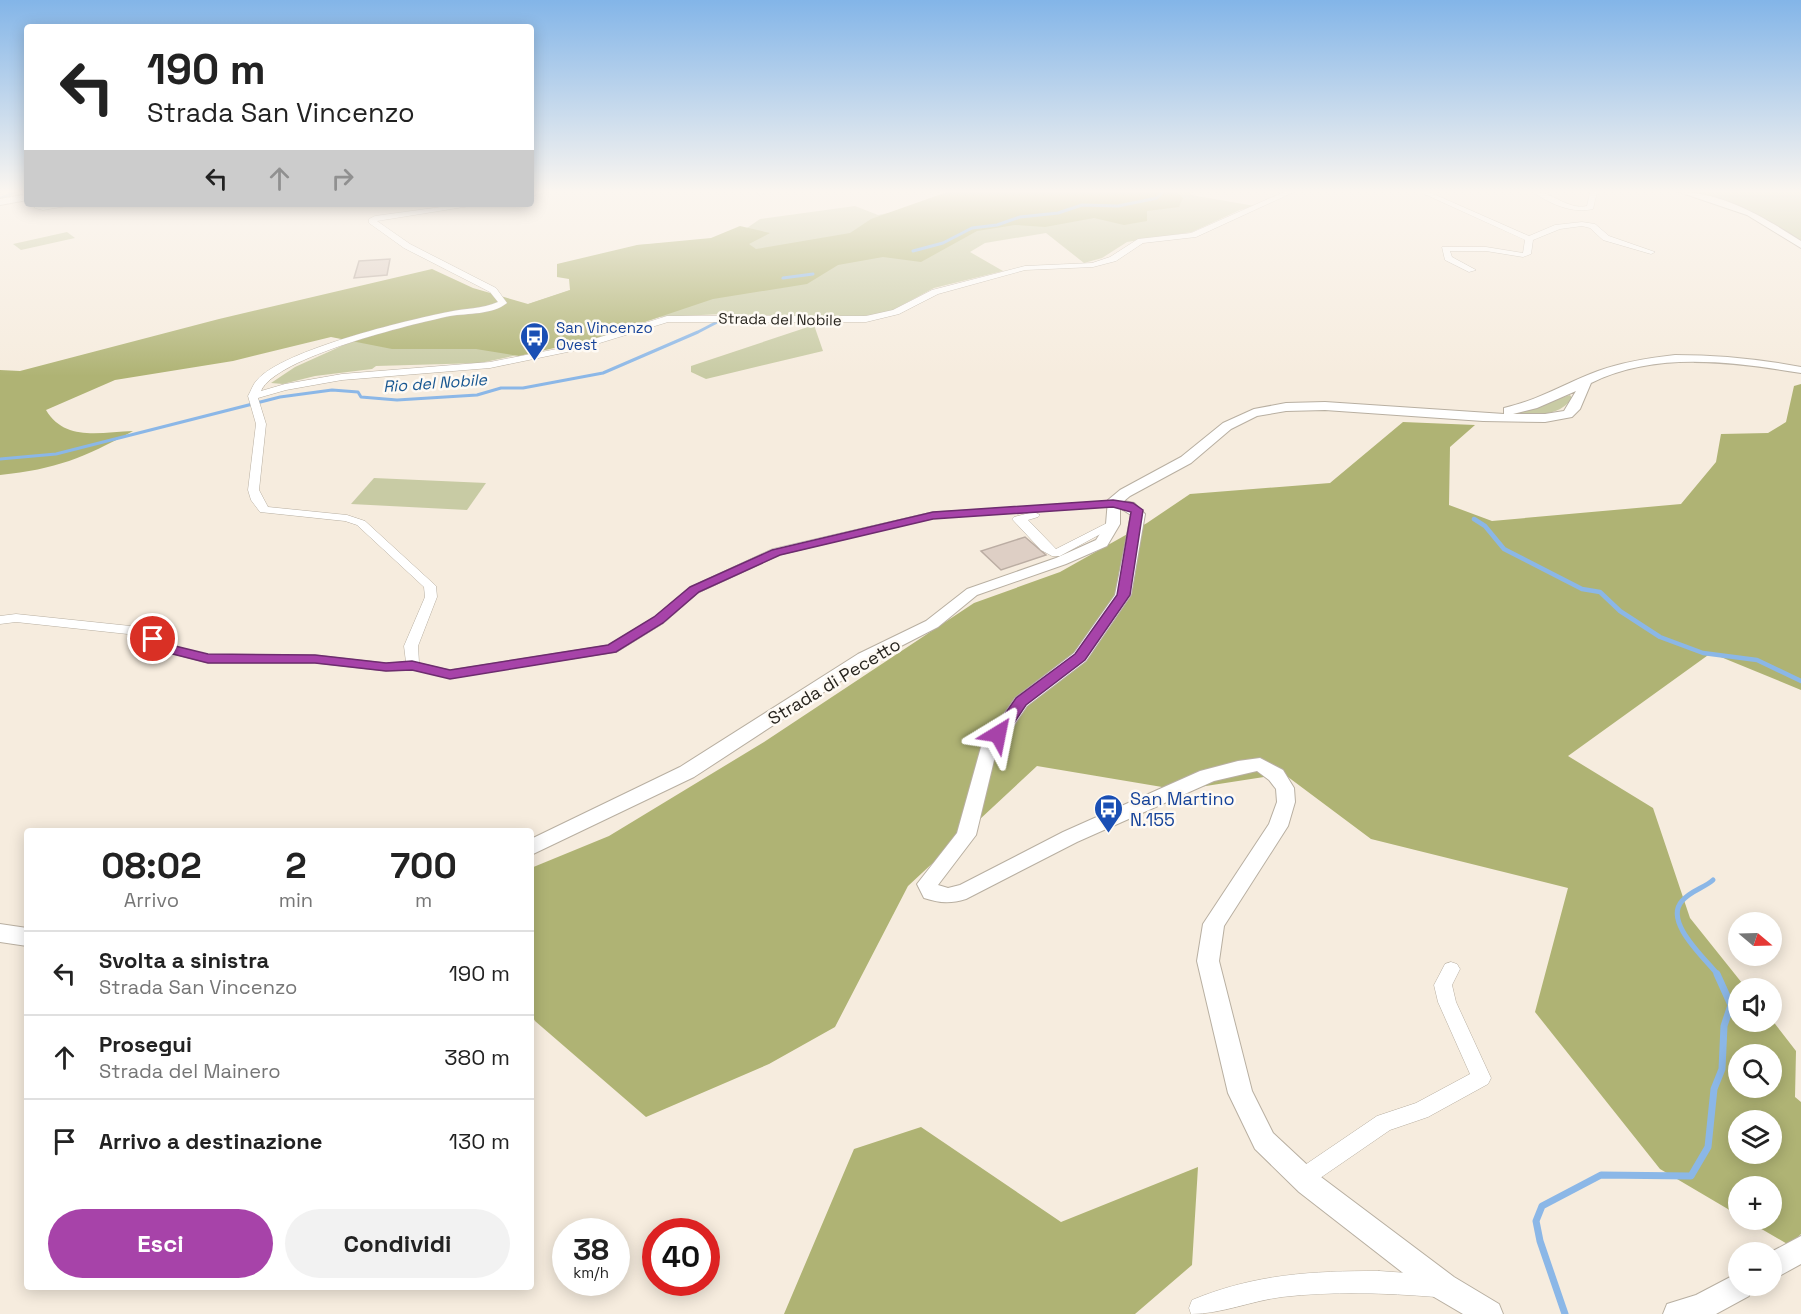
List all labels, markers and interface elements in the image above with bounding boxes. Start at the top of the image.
text: 190 m [147,43,266,96]
icon: left [48,48,126,126]
text: Strada San Vincenzo [147,95,415,130]
icon: left [200,162,233,195]
icon: ahead [263,162,296,195]
icon: right [326,162,359,195]
street label: Strada del Nobile [718,308,842,330]
place label: San Vincenzo Ovest [556,318,653,354]
bus stop icon: San Vincenzo Ovest [519,320,551,362]
water label: Rio del Nobile [382,369,488,397]
pin [127,613,178,664]
icon: arrive [136,622,169,655]
street label: Strada di Pecetto [763,632,905,730]
position arrow [966,702,1030,766]
place label: San Martino N.155 [1130,787,1235,831]
bus stop icon: San Martino N.155 [1093,792,1125,834]
text: 08:02 [101,843,202,889]
text: 2 [285,843,307,889]
text: 700 [390,843,457,889]
text: Arrivo [124,887,179,913]
text: min [279,887,313,913]
text: m [415,887,432,913]
north arrow [1728,912,1782,966]
map controls [1728,912,1782,1296]
text: Svolta a sinistra [99,946,269,974]
icon: left [48,957,81,990]
text: 190 m [449,959,510,987]
text: Strada San Vincenzo [99,974,297,1000]
button: sound [1728,978,1782,1032]
text: Prosegui [99,1030,192,1058]
icon: ahead [48,1041,81,1074]
text: 380 m [444,1043,510,1071]
button: search [1728,1044,1782,1098]
text: Strada del Mainero [99,1058,281,1084]
button: layers [1728,1110,1782,1164]
icon: arrive [48,1125,81,1158]
text: Arrivo a destinazione [99,1127,322,1155]
text: 130 m [449,1127,510,1155]
button: + [1728,1176,1782,1230]
button: Esci [48,1209,273,1278]
button: Condividi [285,1209,510,1278]
speed limit sign: 40 [642,1218,720,1296]
text: 38 [573,1230,609,1269]
button: − [1728,1242,1782,1296]
text: km/h [573,1263,609,1282]

